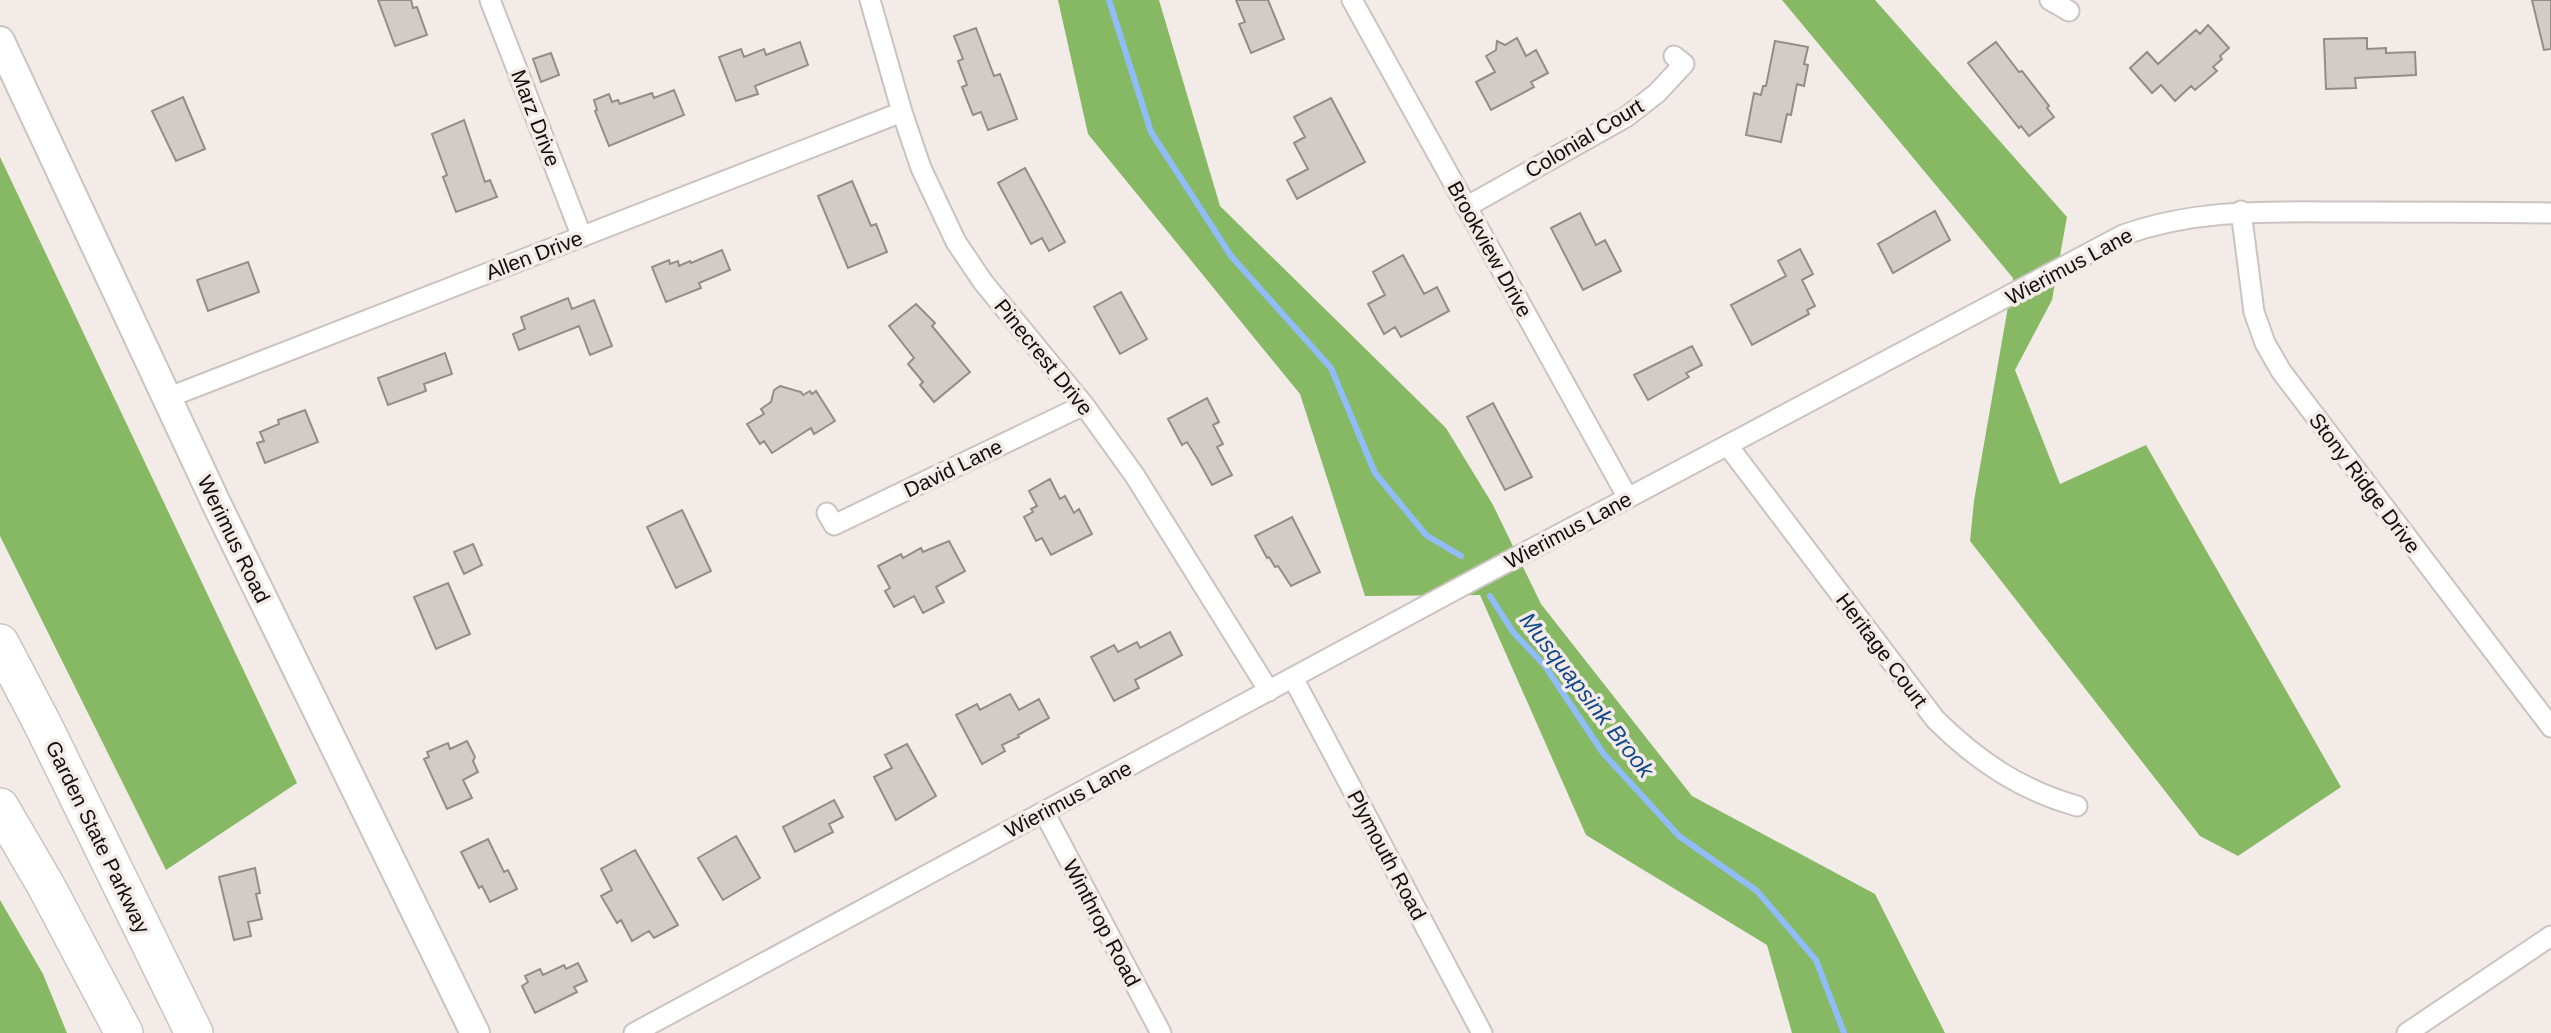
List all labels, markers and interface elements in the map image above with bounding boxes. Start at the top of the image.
street label: Marz Drive [507,66,565,170]
street label: Colonial Court [1521,94,1647,182]
street label: Brookview Drive [1443,177,1537,321]
street label: Wierimus Lane [2002,223,2136,309]
street label: Allen Drive [482,226,586,284]
street label: Pinecrest Drive [990,294,1098,420]
street label: Stony Ridge Drive [2305,408,2425,558]
street label: David Lane [900,434,1006,502]
street label: Werimus Road [193,472,275,606]
street label: Wierimus Lane [1501,487,1635,573]
street label: Heritage Court [1832,589,1932,712]
water label: Musquapsink Brook [1515,607,1660,784]
street label: Garden State Parkway [41,737,155,937]
street label: Wierimus Lane [1001,756,1135,842]
street label: Plymouth Road [1343,786,1431,924]
street label: Winthrop Road [1059,856,1145,990]

